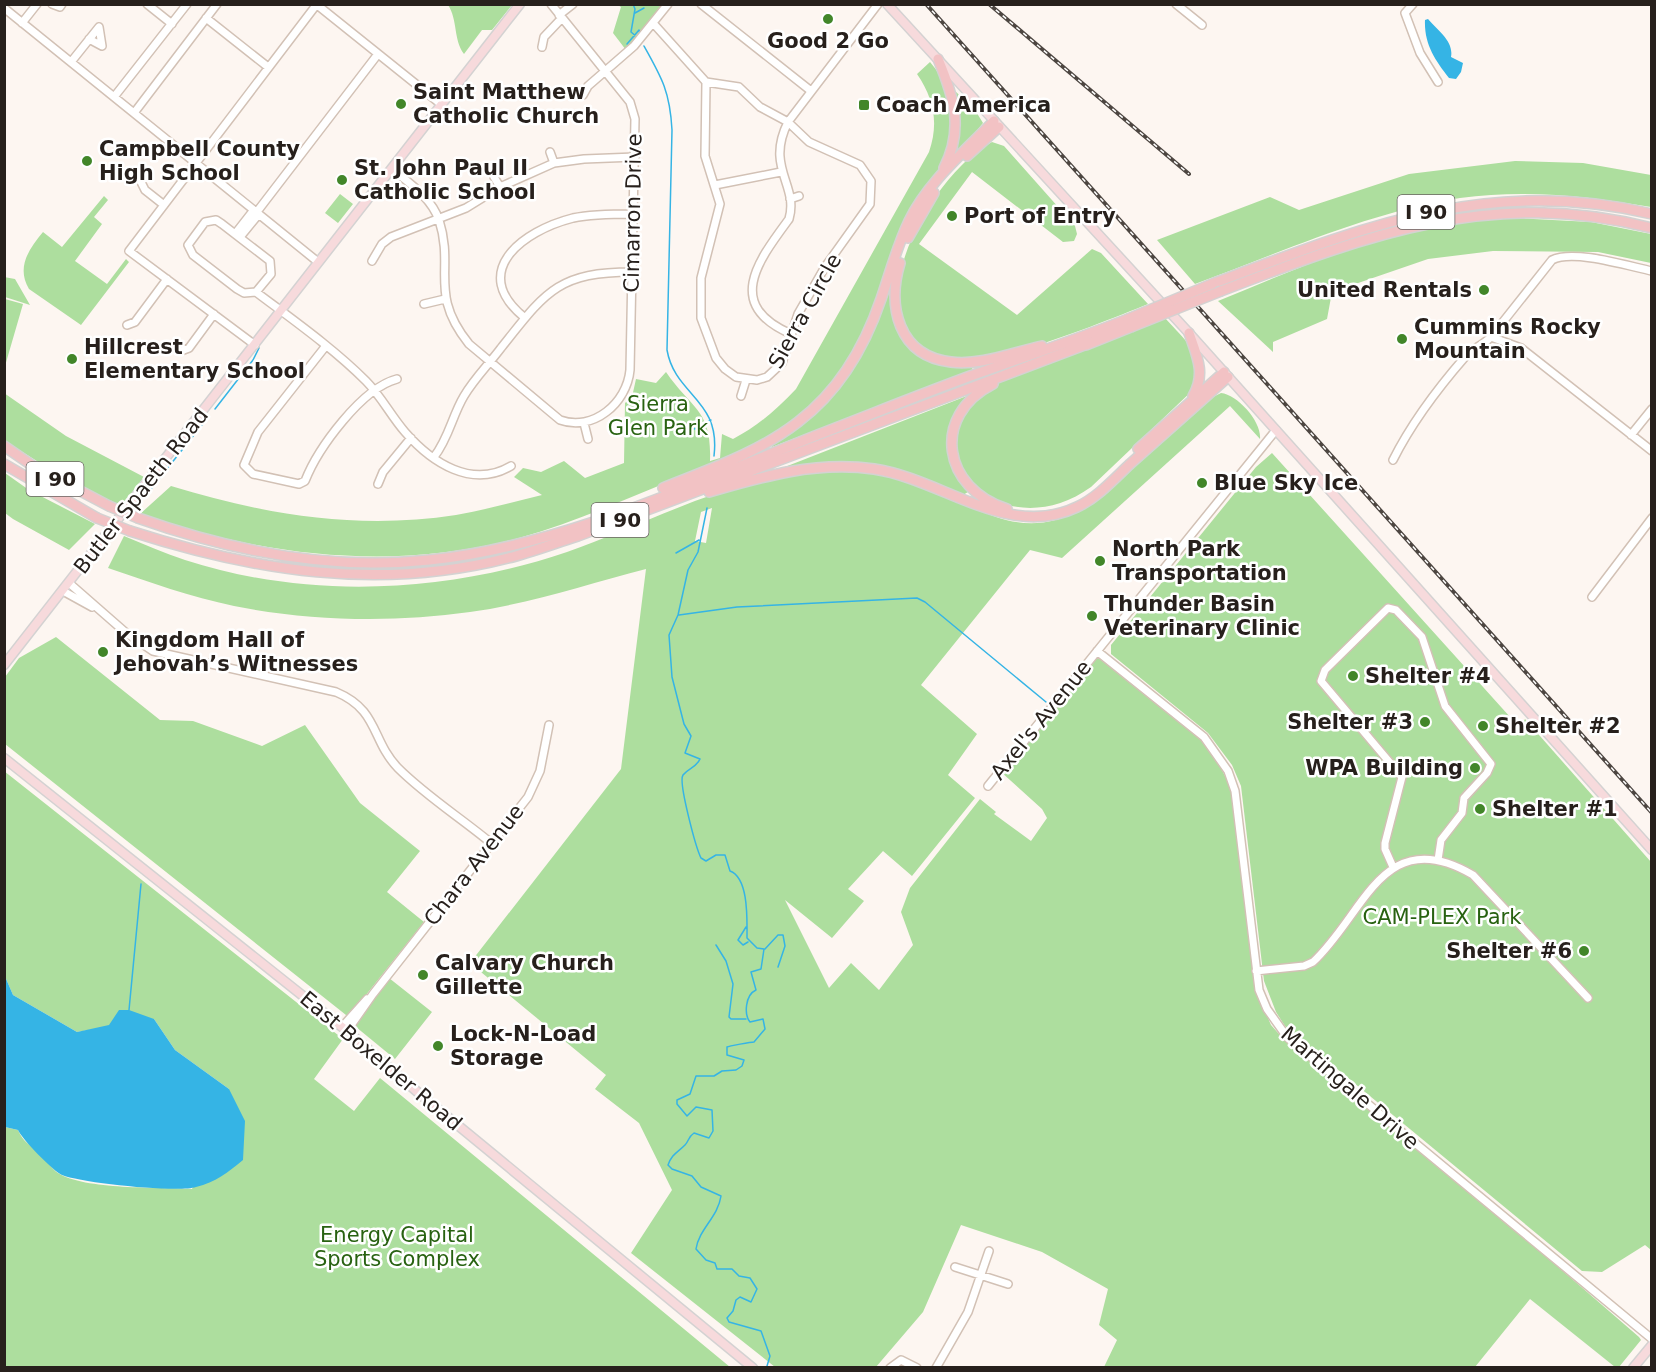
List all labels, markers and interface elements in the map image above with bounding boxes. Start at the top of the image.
marker: Good 2 Go [821,12,835,26]
place label: Good 2 Go [767,29,889,53]
place label: Saint Matthew Catholic Church [413,80,599,128]
place label: Coach America [876,93,1051,117]
marker: Saint Matthew Catholic Church [394,97,408,111]
marker: Coach America [857,98,871,112]
street label: Cimarron Drive [620,133,646,293]
place label: Campbell County High School [99,137,300,185]
marker: Campbell County High School [80,154,94,168]
place label: St. John Paul II Catholic School [354,156,536,204]
marker: St. John Paul II Catholic School [335,173,349,187]
road number: I 90 [1398,195,1454,229]
place label: Port of Entry [964,204,1116,228]
marker: Port of Entry [945,209,959,223]
street label: Sierra Circle [764,249,846,373]
place label: United Rentals [1297,278,1472,302]
marker: United Rentals [1477,283,1491,297]
place label: Cummins Rocky Mountain [1414,315,1601,363]
marker: Cummins Rocky Mountain [1395,332,1409,346]
place label: Hillcrest Elementary School [84,335,305,383]
marker: Hillcrest Elementary School [65,352,79,366]
park label: Sierra Glen Park [608,392,709,440]
street label: Butler Spaeth Road [69,403,213,579]
road number: I 90 [26,462,84,496]
place label: Blue Sky Ice [1214,471,1358,495]
marker: Blue Sky Ice [1195,476,1209,490]
road number: I 90 [592,503,648,537]
place label: North Park Transportation [1112,537,1287,585]
marker: North Park Transportation [1093,554,1107,568]
place label: Thunder Basin Veterinary Clinic [1104,592,1300,640]
marker: Thunder Basin Veterinary Clinic [1085,609,1099,623]
place label: Kingdom Hall of Jehovah’s Witnesses [113,628,358,676]
marker: Kingdom Hall of Jehovah’s Witnesses [96,645,110,659]
street label: Axel's Avenue [986,656,1096,784]
place label: Shelter #4 [1365,664,1491,688]
marker: Shelter #4 [1346,669,1360,683]
place label: Shelter #3 [1287,710,1413,734]
place label: Shelter #2 [1495,714,1621,738]
marker: Shelter #3 [1418,715,1432,729]
marker: Shelter #2 [1476,719,1490,733]
place label: WPA Building [1305,756,1463,780]
marker: WPA Building [1468,761,1482,775]
place label: Shelter #1 [1492,797,1618,821]
street label: Chara Avenue [419,800,529,930]
marker: Shelter #1 [1473,802,1487,816]
park label: CAM-PLEX Park [1363,905,1522,929]
place label: Shelter #6 [1446,939,1572,963]
marker: Shelter #6 [1577,944,1591,958]
place label: Calvary Church Gillette [435,951,614,999]
marker: Calvary Church Gillette [416,968,430,982]
street label: East Boxelder Road [295,986,467,1136]
place label: Lock-N-Load Storage [450,1022,596,1070]
street label: Martingale Drive [1276,1022,1424,1154]
marker: Lock-N-Load Storage [431,1039,445,1053]
park label: Energy Capital Sports Complex [314,1223,480,1271]

